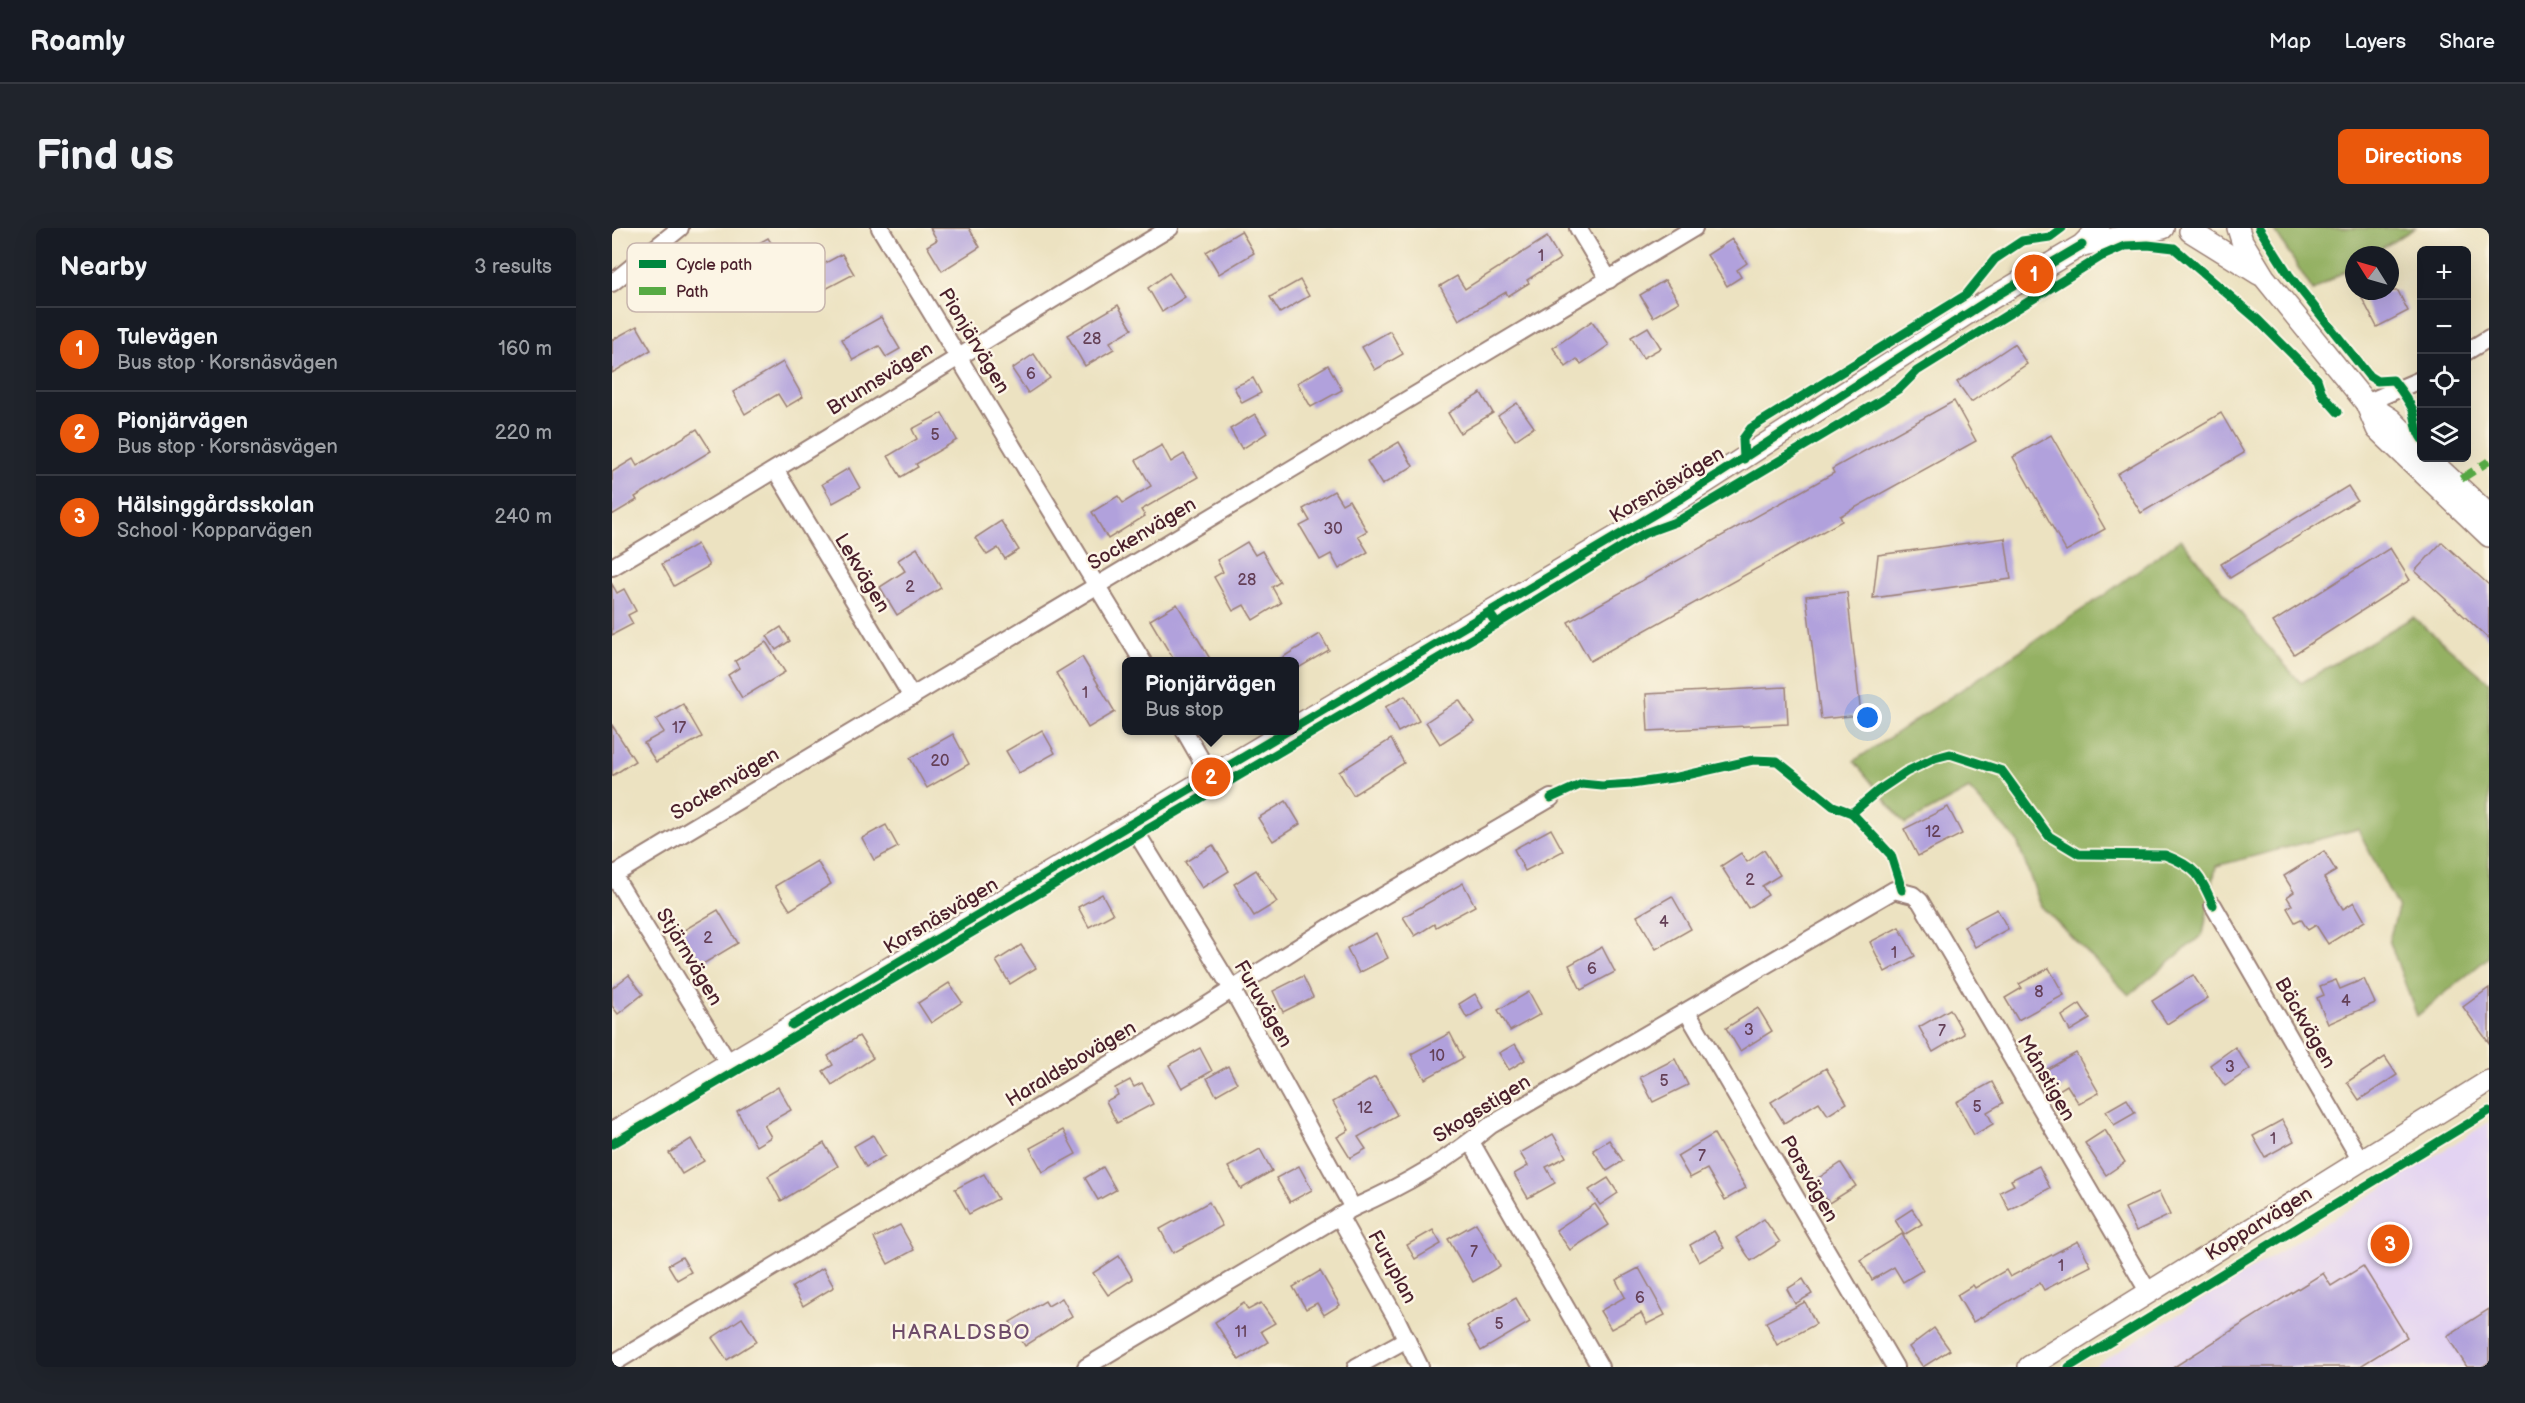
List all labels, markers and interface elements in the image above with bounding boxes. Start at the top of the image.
text: Roamly [30,25,125,58]
text: Map [2269,29,2311,54]
text: Layers [2344,29,2406,54]
text: Share [2439,29,2495,54]
button: Directions [2338,129,2489,184]
text: Find us [36,131,174,182]
legend [627,243,825,312]
north arrow [2345,246,2399,300]
map controls [2417,246,2471,462]
button: + [2417,246,2471,300]
house number: 1 [1538,247,1544,266]
text: Nearby [60,252,147,283]
pin: 1 [2014,252,2054,296]
text: 3 results [474,255,552,279]
text: Cycle path [676,256,752,275]
text: Path [676,283,708,302]
street label: Pionjärvägen [933,284,1015,398]
button: − [2417,300,2471,354]
text: Tulevägen [117,324,218,351]
house number: 28 [1083,330,1101,349]
text: 1 [75,337,84,361]
text: 160 m [498,337,552,361]
street label: Brunnsvägen [823,337,937,421]
text: Bus stop · Korsnäsvägen [117,351,338,375]
button: locate [2417,354,2471,408]
house number: 6 [1026,365,1036,384]
text: Pionjärvägen [117,408,248,435]
button: layers [2417,408,2471,462]
text: 2 [74,421,85,445]
text: 220 m [495,421,552,445]
house number: 5 [930,426,940,445]
text: Bus stop · Korsnäsvägen [117,435,338,459]
street label: Korsnäsvägen [1605,441,1729,529]
text: Hälsinggårdsskolan [117,492,314,519]
street label: Sockenvägen [1083,492,1201,576]
text: 3 [74,505,85,529]
text: 240 m [495,505,552,529]
text: School · Kopparvägen [117,519,312,543]
house number: 30 [1323,520,1343,539]
street label: Lekvägen [829,529,895,617]
house number: 28 [1238,571,1256,590]
house number: 2 [905,578,915,597]
popup [1122,657,1299,735]
text: Pionjärvägen [1145,671,1276,698]
house number: 1 [1082,684,1088,703]
text: Bus stop [1145,698,1223,722]
your location [1853,703,1882,732]
house number: 17 [672,719,686,738]
street label: Sockenvägen [666,742,784,826]
house number: 20 [931,752,949,771]
pin: 2 [1192,754,1230,800]
house number: 12 [1925,823,1941,842]
house number: 2 [1745,871,1755,890]
street label: Korsnäsvägen [879,872,1003,960]
street label: Stjärnvägen [651,904,727,1010]
house number: 4 [1659,913,1669,932]
house number: 2 [703,929,713,948]
house number: 1 [1891,944,1897,963]
street label: Furuvägen [1228,956,1298,1052]
house number: 6 [1587,960,1597,979]
street label: Bäckvägen [2269,973,2341,1073]
house number: 8 [2034,983,2044,1002]
house number: 4 [2341,992,2351,1011]
street label: Haraldsbovägen [1002,1016,1140,1112]
house number: 3 [1744,1021,1754,1040]
house number: 7 [1938,1022,1946,1041]
street label: Månstigen [2012,1031,2080,1125]
house number: 10 [1429,1047,1445,1066]
house number: 3 [2225,1058,2235,1077]
street label: Skogsstigen [1429,1070,1535,1148]
house number: 5 [1659,1072,1669,1091]
house number: 5 [1972,1098,1982,1117]
house number: 12 [1357,1099,1373,1118]
house number: 1 [2270,1130,2276,1149]
street label: Porsvägen [1775,1132,1843,1226]
house number: 7 [1698,1147,1706,1166]
street label: Kopparvägen [2201,1182,2317,1266]
pin: 3 [2370,1222,2410,1266]
street label: Furuplan [1362,1226,1422,1308]
house number: 7 [1470,1243,1478,1262]
house number: 1 [2058,1257,2064,1276]
house number: 6 [1635,1289,1645,1308]
house number: 5 [1494,1315,1504,1334]
district label: HARALDSBO [891,1320,1031,1345]
house number: 11 [1235,1323,1247,1342]

